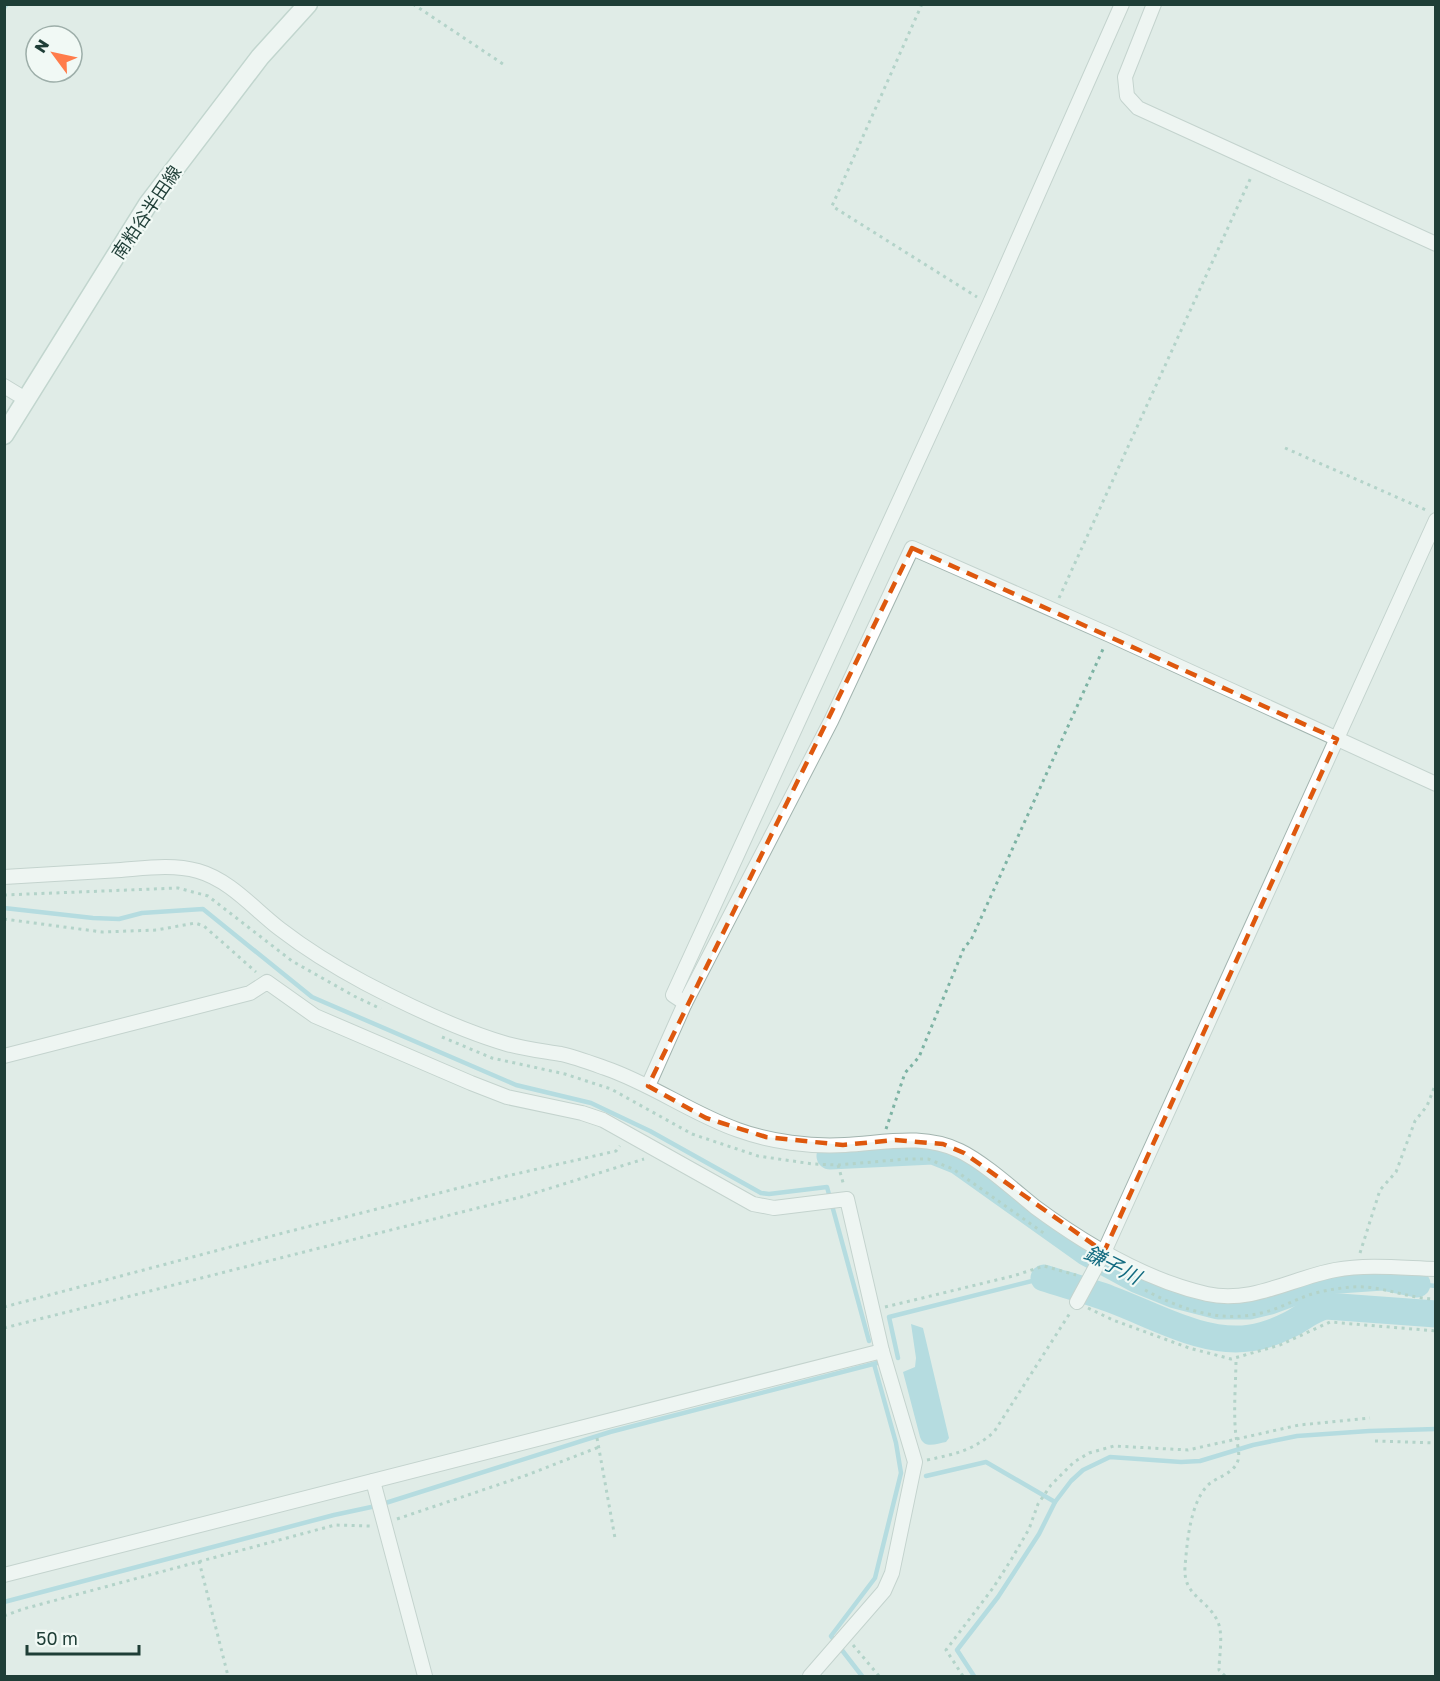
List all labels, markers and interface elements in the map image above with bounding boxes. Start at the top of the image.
north arrow [24,24,84,84]
text: N [30,35,53,56]
street label: 南粕谷半田線 [107,161,185,263]
water label: 鎌子川 [1081,1240,1147,1289]
scale bar [27,1618,140,1656]
text: 50 m [36,1627,78,1649]

